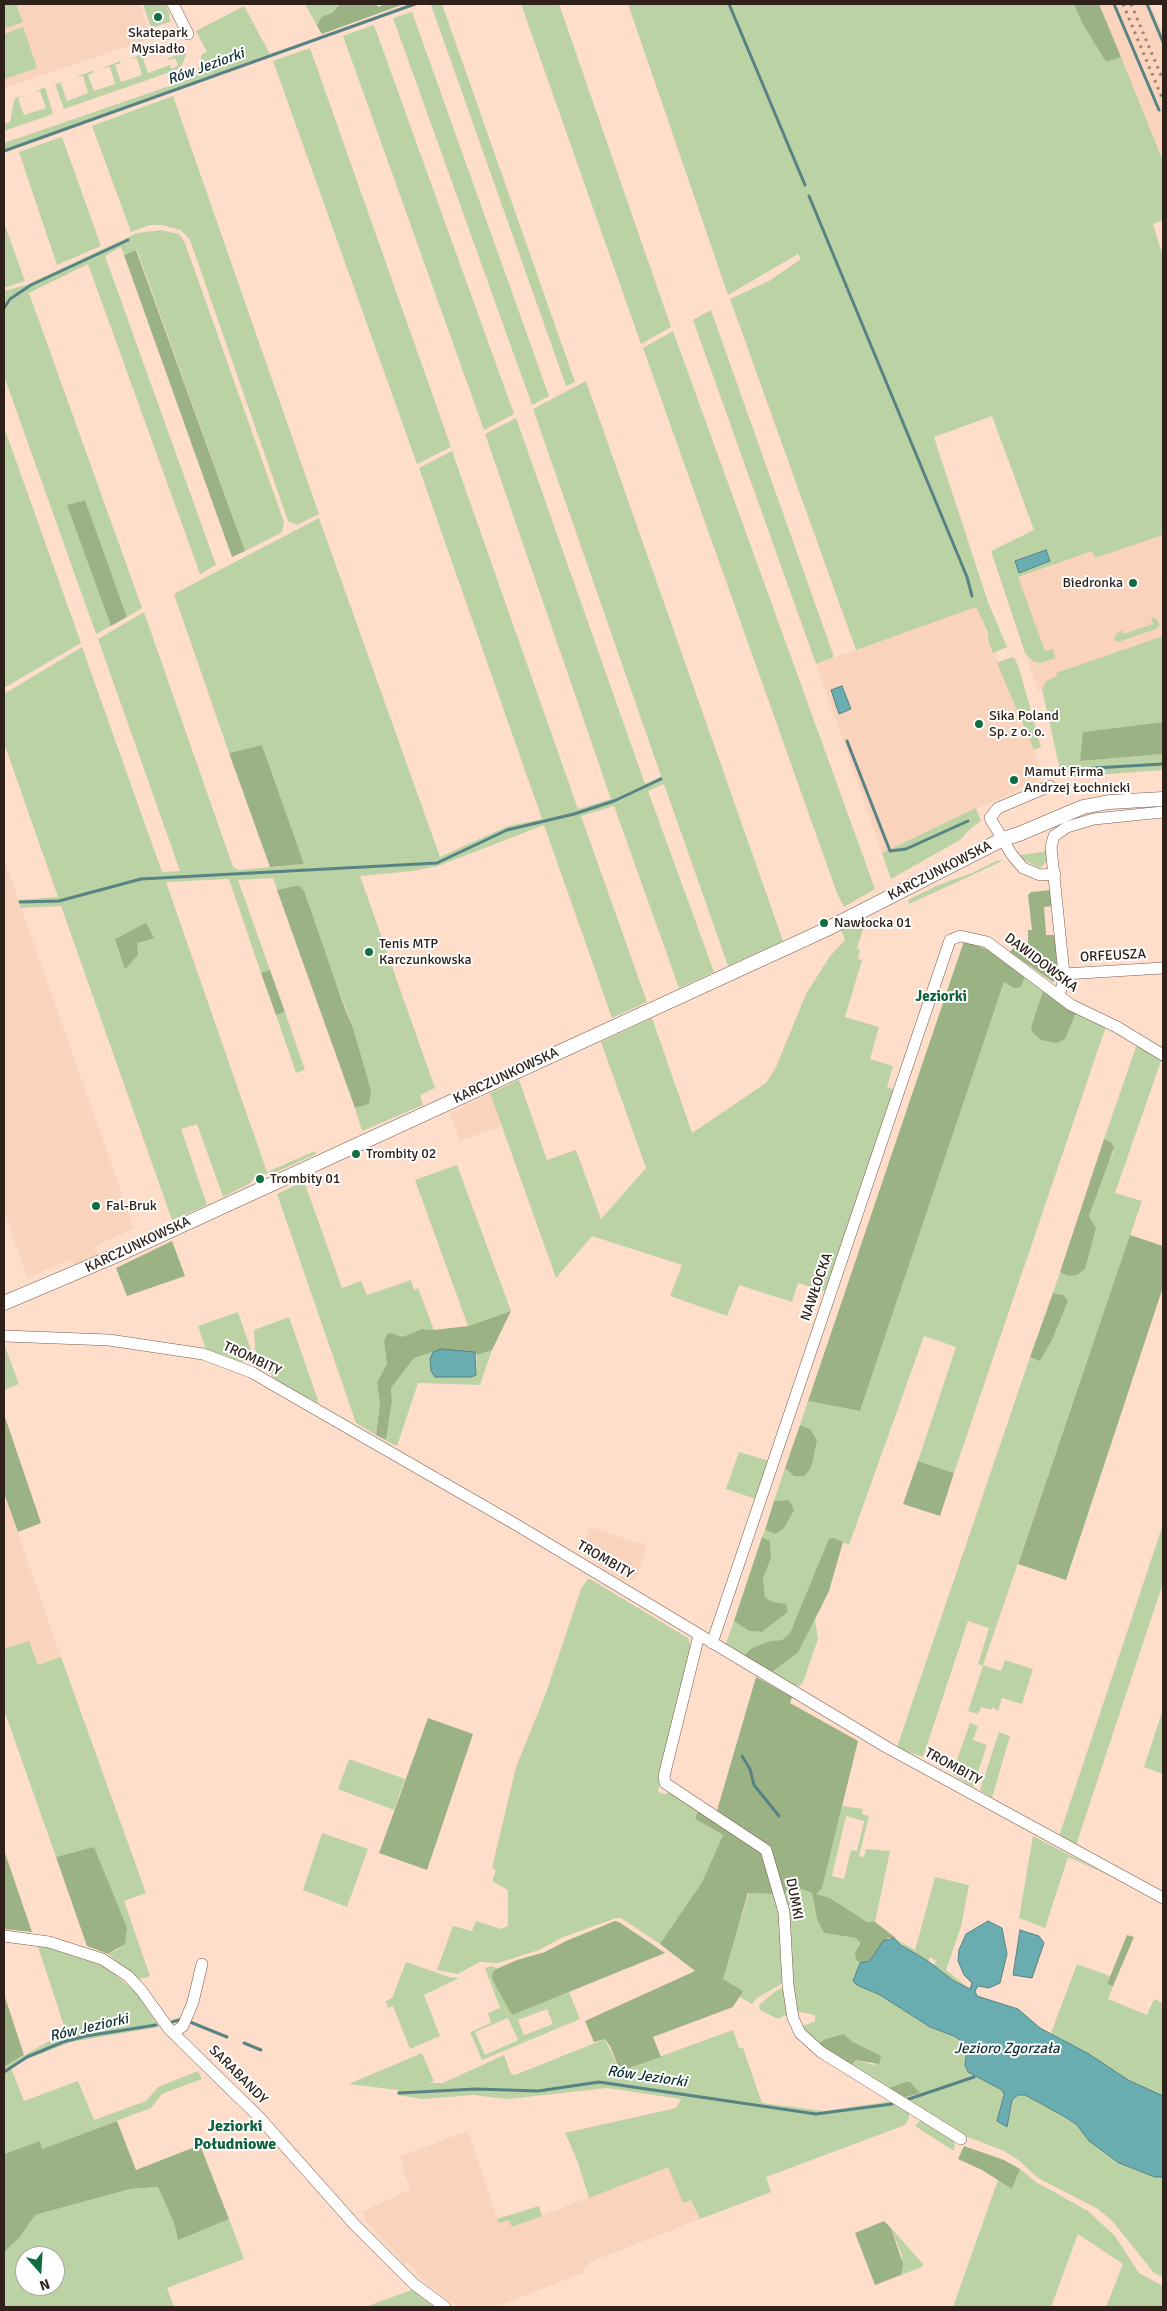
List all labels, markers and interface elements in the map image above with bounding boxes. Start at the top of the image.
marker: Skatepark Mysiadło [152,11,164,23]
place label: Skatepark Mysiadło [128,25,188,58]
water label: Rów Jeziorki [165,45,247,89]
place label: Biedronka [1062,575,1123,591]
marker: Biedronka [1127,577,1139,589]
place label: Sika Poland Sp. z o. o. [989,708,1059,740]
marker: Sika Poland Sp. z o. o. [973,718,985,730]
place label: Mamut Firma Andrzej Łochnicki [1024,764,1130,796]
marker: Mamut Firma Andrzej Łochnicki [1008,774,1020,786]
street label: KARCZUNKOWSKA [885,838,995,904]
place label: Nawłocka 01 [834,915,911,931]
marker: Nawłocka 01 [818,917,830,929]
street label: DAWIDOWSKA [1001,930,1081,996]
place label: Tenis MTP Karczunkowska [379,936,472,969]
marker: Tenis MTP Karczunkowska [363,946,375,958]
street label: ORFEUSZA [1080,946,1146,966]
district label: Jeziorki [915,988,967,1006]
street label: KARCZUNKOWSKA [451,1044,561,1108]
place label: Trombity 02 [366,1146,436,1162]
marker: Trombity 02 [350,1148,362,1160]
place label: Trombity 01 [270,1171,340,1187]
marker: Trombity 01 [254,1173,266,1185]
place label: Fal-Bruk [106,1198,157,1214]
marker: Fal-Bruk [90,1200,102,1212]
street label: KARCZUNKOWSKA [83,1213,193,1277]
street label: NAWŁOCKA [797,1251,837,1323]
street label: TROMBITY [220,1338,284,1380]
street label: TROMBITY [574,1537,636,1583]
street label: TROMBITY [922,1745,984,1789]
street label: DUMKI [782,1877,806,1921]
water label: Rów Jeziorki [48,2010,130,2046]
water label: Jezioro Zgorzała [954,2040,1060,2058]
street label: SARABANDY [205,2042,271,2108]
water label: Rów Jeziorki [606,2062,688,2092]
district label: Jeziorki Południowe [194,2117,276,2155]
north arrow [15,2246,65,2296]
text: N [37,2275,52,2294]

